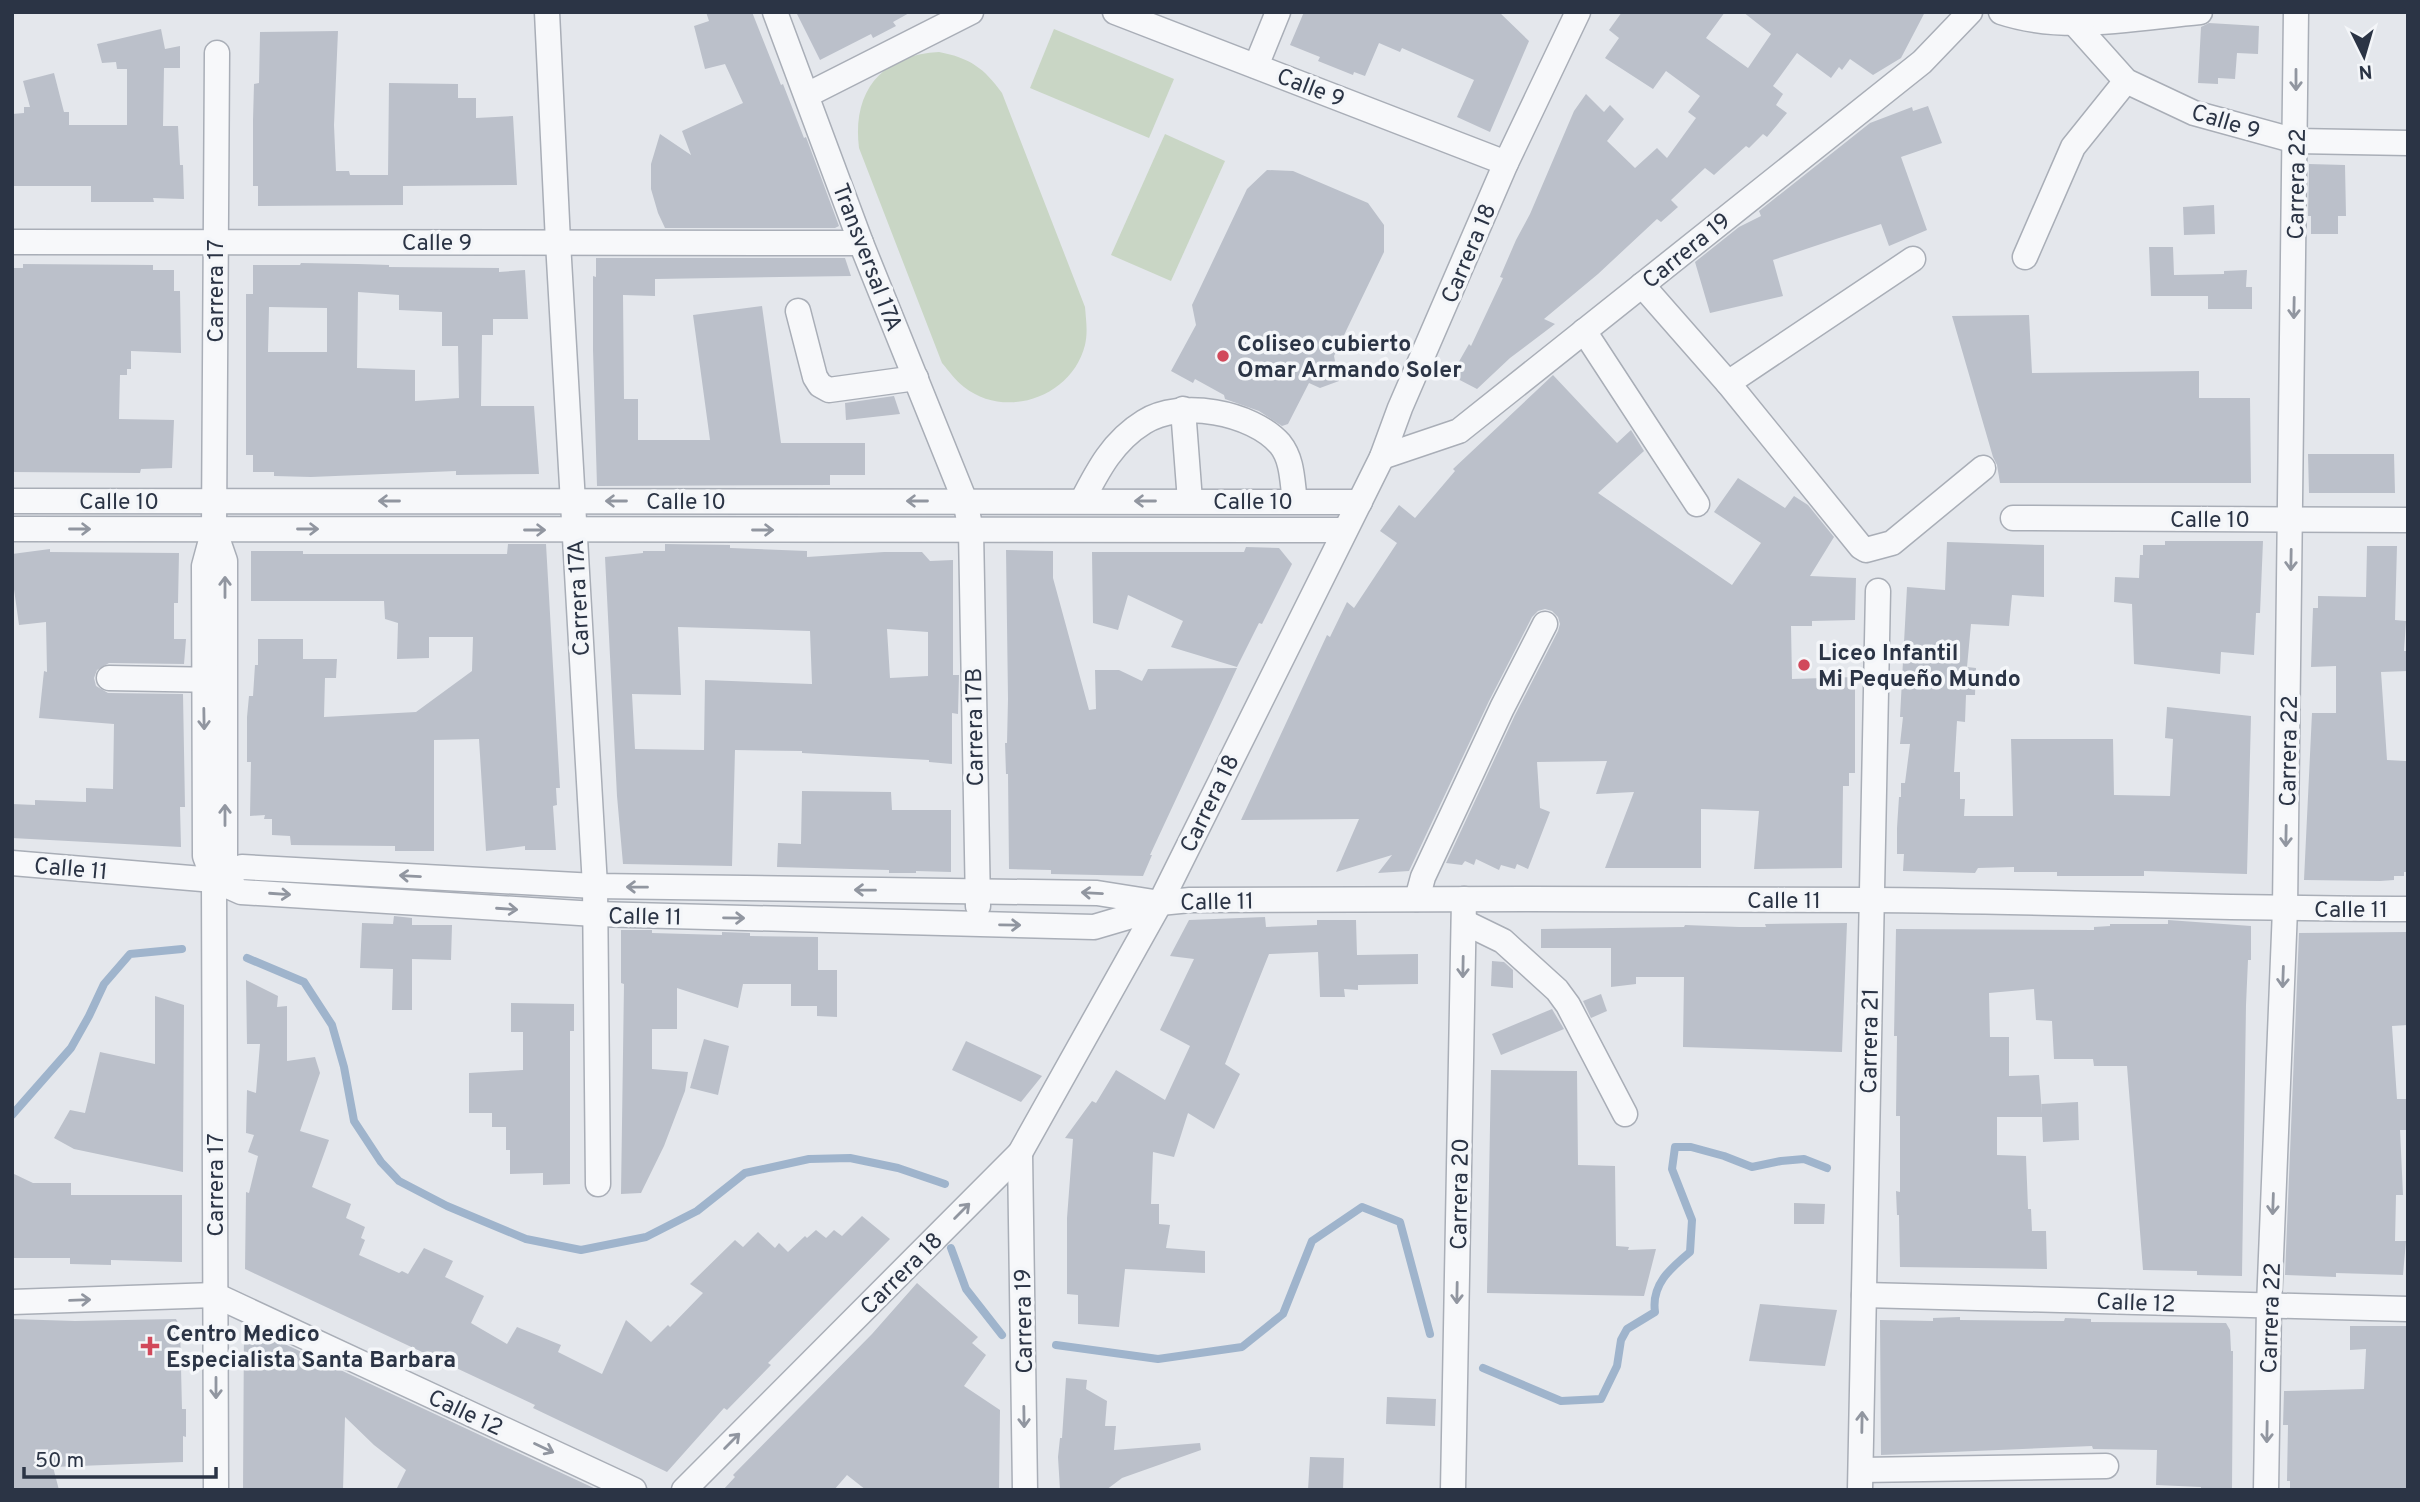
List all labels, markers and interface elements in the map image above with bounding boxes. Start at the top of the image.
north arrow [2329,21,2399,91]
text: N [2357,58,2373,83]
street label: Calle 9 [1272,63,1348,116]
one-way arrow [2289,69,2303,92]
street label: Calle 9 [2187,99,2263,148]
street label: Carrera 22 [2283,128,2314,240]
street label: Transversal 17A [824,180,907,336]
street label: Carrera 18 [1436,200,1504,308]
street label: Carrera 19 [1637,208,1738,296]
street label: Calle 9 [402,230,472,259]
street label: Carrera 17 [203,239,232,343]
one-way arrow [2287,296,2301,319]
place label: Coliseo cubierto Omar Armando Soler [1237,331,1462,386]
marker: Coliseo cubierto Omar Armando Soler [1215,348,1231,364]
street label: Calle 10 [79,489,159,518]
street label: Calle 10 [646,489,726,518]
street label: Calle 10 [1213,489,1293,518]
one-way arrow [378,494,401,508]
one-way arrow [605,494,628,508]
one-way arrow [906,494,929,508]
one-way arrow [1134,494,1157,508]
street label: Calle 10 [2170,507,2250,536]
one-way arrow [69,522,92,536]
one-way arrow [296,522,319,536]
one-way arrow [524,523,547,537]
one-way arrow [751,523,774,537]
street label: Carrera 17A [563,539,598,657]
one-way arrow [2284,548,2297,571]
one-way arrow [218,576,232,599]
place label: Liceo Infantil Mi Pequeño Mundo [1818,640,2021,695]
marker: Liceo Infantil Mi Pequeño Mundo [1796,657,1812,673]
street label: Carrera 17B [961,667,992,786]
street label: Carrera 22 [2275,695,2306,807]
one-way arrow [197,707,211,730]
street label: Carrera 18 [1175,750,1247,858]
one-way arrow [218,804,232,827]
one-way arrow [2280,825,2293,848]
street label: Calle 11 [33,853,109,888]
one-way arrow [399,869,422,882]
one-way arrow [626,880,649,893]
one-way arrow [854,883,877,897]
one-way arrow [1081,887,1104,900]
one-way arrow [268,888,290,901]
street label: Calle 11 [1180,888,1254,919]
street label: Calle 11 [1747,888,1821,917]
street label: Calle 11 [2314,897,2388,926]
one-way arrow [495,902,518,915]
street label: Calle 11 [608,903,682,934]
one-way arrow [722,911,745,924]
one-way arrow [999,918,1022,931]
one-way arrow [1456,955,1470,978]
one-way arrow [2276,965,2289,988]
street label: Carrera 21 [1856,988,1887,1094]
street label: Carrera 17 [203,1133,232,1237]
street label: Carrera 20 [1446,1138,1477,1250]
one-way arrow [2267,1193,2280,1216]
one-way arrow [954,1203,971,1220]
street label: Carrera 18 [855,1227,950,1322]
street label: Carrera 22 [2256,1262,2289,1374]
street label: Carrera 19 [1010,1268,1041,1374]
one-way arrow [1450,1281,1464,1304]
street label: Calle 12 [2096,1289,2176,1320]
one-way arrow [69,1293,92,1307]
place label: Centro Medico Especialista Santa Barbara [166,1321,456,1376]
marker: Centro Medico Especialista Santa Barbara [140,1336,160,1356]
one-way arrow [209,1376,222,1399]
street label: Calle 12 [423,1384,507,1444]
one-way arrow [1017,1405,1031,1428]
one-way arrow [1855,1410,1869,1433]
one-way arrow [2260,1420,2274,1443]
one-way arrow [724,1433,741,1450]
scale bar [24,1436,217,1480]
one-way arrow [533,1442,554,1455]
text: 50 m [35,1448,84,1475]

